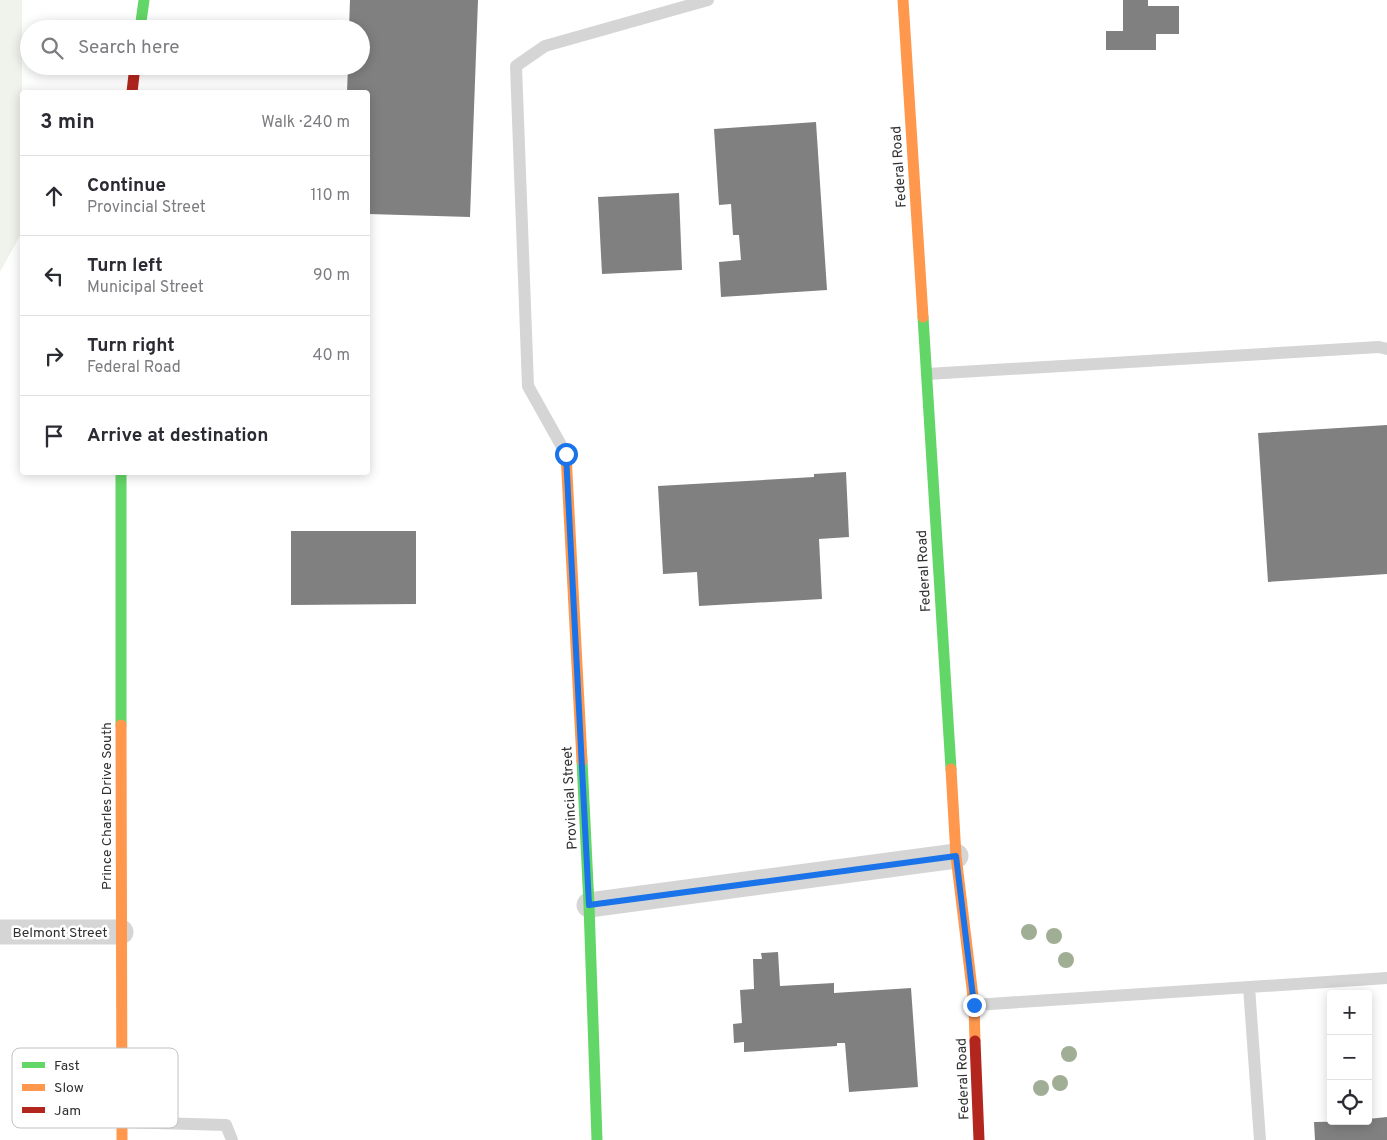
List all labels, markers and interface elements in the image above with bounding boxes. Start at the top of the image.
search box [20,20,370,75]
icon: search [38,34,66,62]
text: Search here [78,36,180,60]
text: 3 min [40,109,95,136]
text: Walk · 240 m [261,113,350,133]
street label: Federal Road [888,125,911,208]
text: Continue [87,174,166,198]
icon: ahead [40,182,68,210]
text: 110 m [310,186,350,206]
text: Provincial Street [87,198,206,218]
text: Turn left [87,254,163,278]
icon: left [40,262,68,290]
text: 90 m [313,266,350,286]
text: Municipal Street [87,278,204,298]
text: Turn right [87,334,175,358]
icon: right [40,342,68,370]
text: 40 m [312,346,350,366]
text: Federal Road [87,358,181,378]
icon: arrive [40,422,68,450]
text: Arrive at destination [87,424,268,448]
route start [555,443,578,466]
street label: Federal Road [914,530,935,612]
street label: Prince Charles Drive South [99,722,116,890]
street label: Provincial Street [559,746,582,850]
street label: Belmont Street [12,925,108,942]
map controls [1327,990,1372,1125]
button: + [1327,990,1372,1035]
route end [963,994,986,1017]
button: − [1327,1035,1372,1080]
street label: Federal Road [954,1038,973,1120]
legend [12,1048,178,1128]
text: Fast [54,1058,80,1075]
text: Slow [54,1080,84,1097]
button: locate [1327,1080,1372,1125]
text: Jam [54,1103,81,1120]

